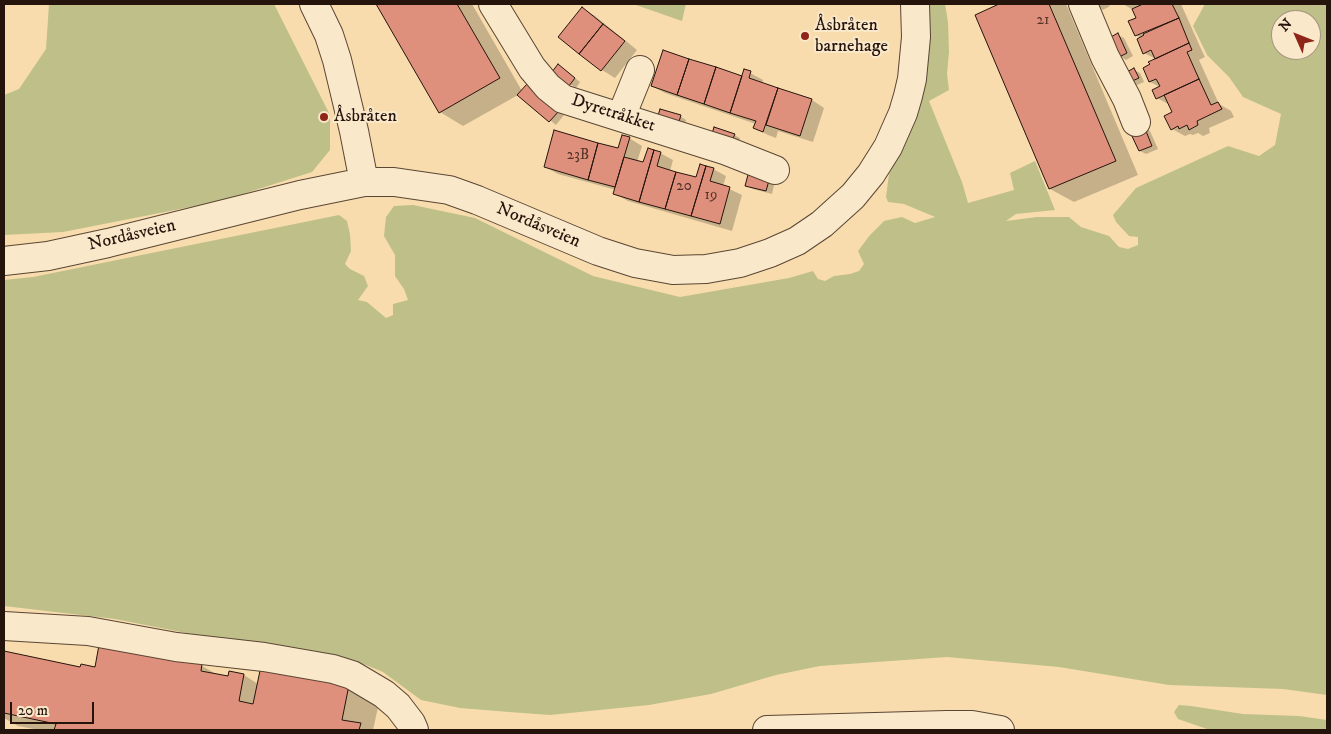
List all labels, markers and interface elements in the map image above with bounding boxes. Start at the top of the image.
north arrow [1271,10,1321,60]
house number: 21 [1037,12,1049,30]
place label: Åsbråten barnehage [815,15,888,58]
text: N [1275,15,1296,36]
marker: Åsbråten barnehage [799,30,811,42]
street label: Dyretråkket [568,90,658,138]
place label: Åsbråten [334,106,397,128]
marker: Åsbråten [318,111,330,123]
house number: 23B [567,147,589,165]
house number: 20 [676,178,692,196]
house number: 19 [705,187,717,205]
street label: Nordåsveien [493,199,583,253]
street label: Nordåsveien [86,215,178,257]
scale bar [12,692,96,724]
text: 20 m [18,701,48,720]

